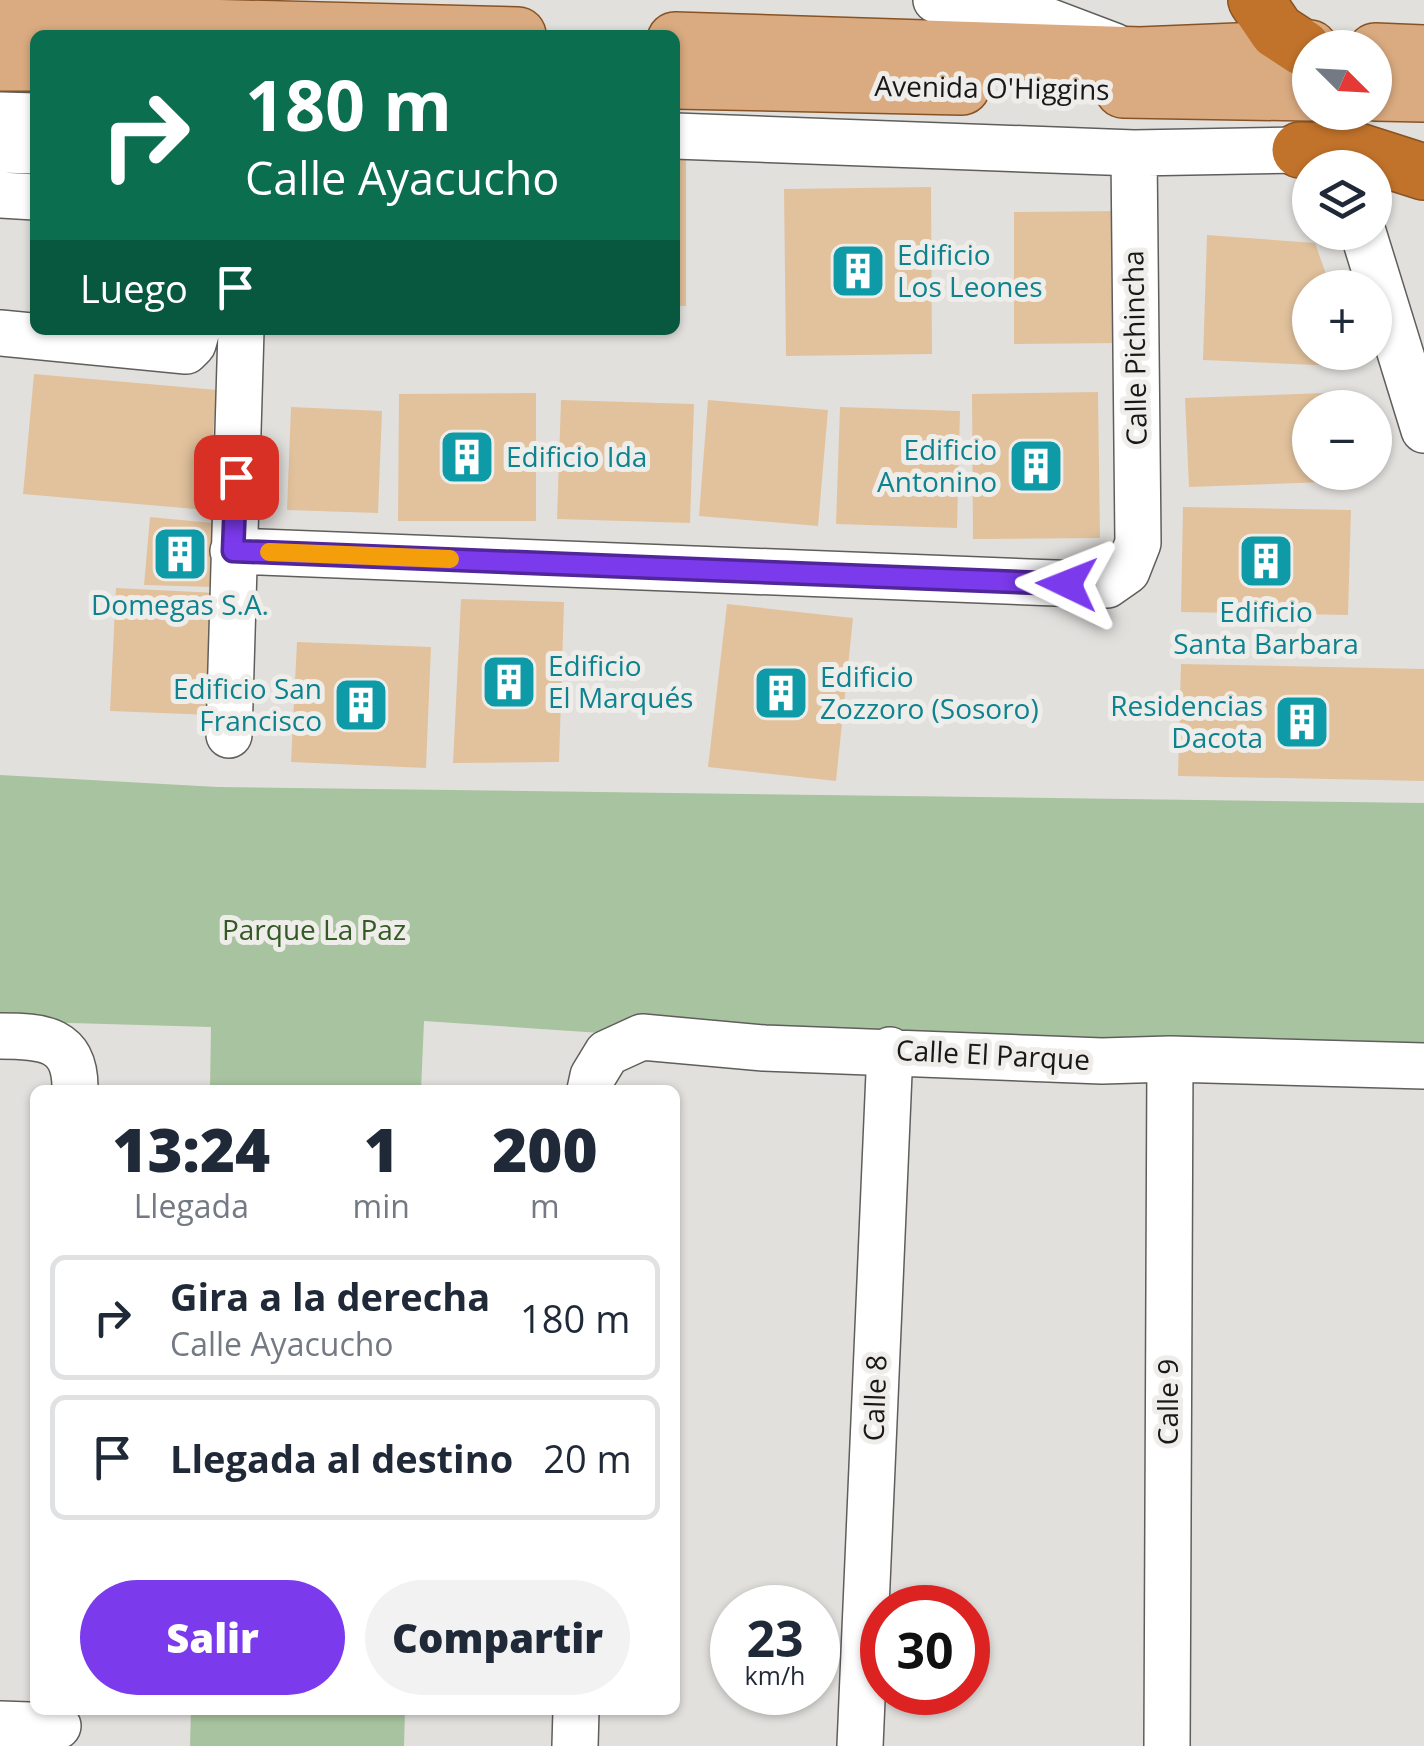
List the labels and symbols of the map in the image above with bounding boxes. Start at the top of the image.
north arrow [1292,30,1392,130]
street label: Avenida O'Higgins [874,66,1110,108]
place label: Edificio Los Leones [897,235,1043,305]
building icon: Edificio Los Leones [828,241,888,301]
street label: Calle Pichincha [1113,250,1155,446]
building icon: Edificio Ida [437,427,497,487]
place label: Edificio Antonino [877,430,997,500]
pin [194,435,279,520]
building icon: Edificio Antonino [1006,436,1066,496]
place label: Edificio Ida [506,437,647,475]
building icon: Domegas S.A. [150,524,210,584]
building icon: Edificio Santa Barbara [1236,531,1296,591]
position arrow [1015,532,1119,636]
place label: Domegas S.A. [91,585,269,623]
place label: Edificio Santa Barbara [1173,592,1359,662]
place label: Edificio El Marqués [548,646,693,716]
building icon: Edificio El Marqués [479,652,539,712]
place label: Edificio Zozzoro (Sosoro) [820,657,1039,727]
building icon: Edificio Zozzoro (Sosoro) [751,663,811,723]
place label: Edificio San Francisco [173,669,322,739]
building icon: Edificio San Francisco [331,675,391,735]
place label: Residencias Dacota [1110,686,1263,756]
building icon: Residencias Dacota [1272,692,1332,752]
park label: Parque La Paz [222,910,406,948]
street label: Calle El Parque [895,1030,1091,1078]
street label: Calle 8 [854,1354,894,1442]
street label: Calle 9 [1148,1359,1186,1445]
speed limit sign: 30 [860,1585,990,1715]

